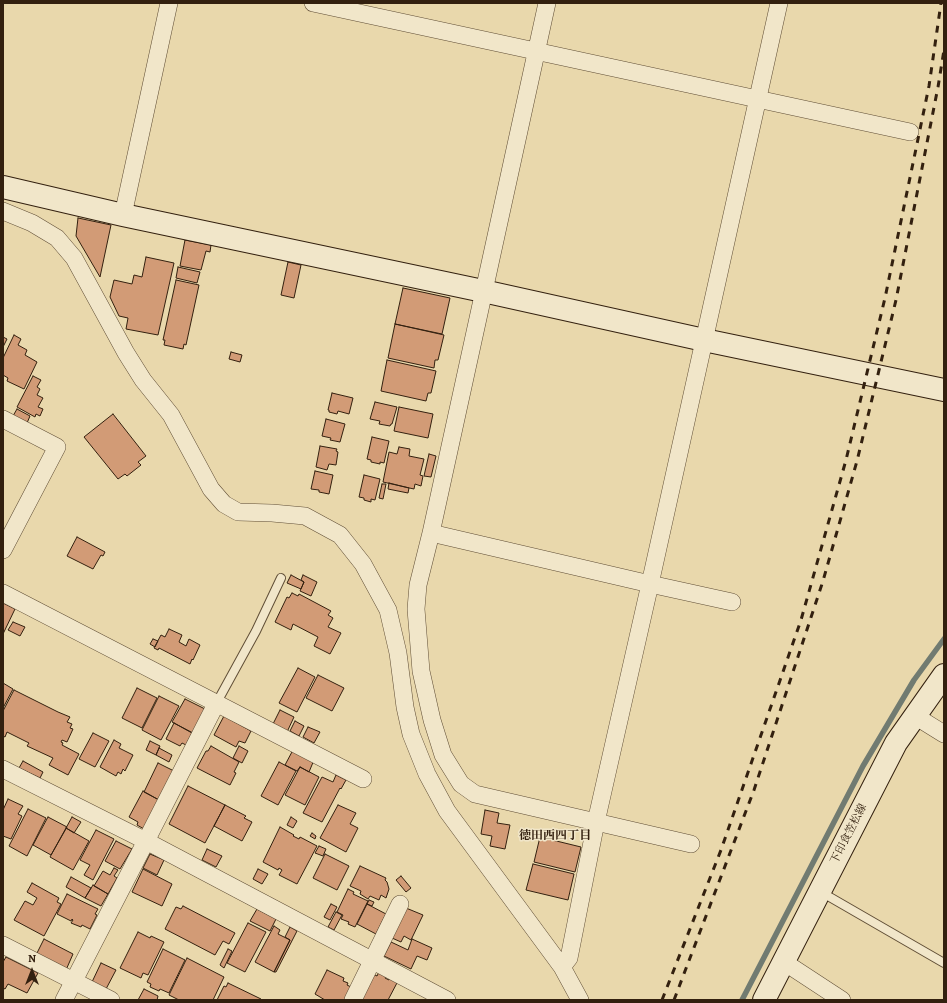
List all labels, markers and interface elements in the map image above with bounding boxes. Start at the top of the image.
street label: 下印食笠松線 [828,802,870,866]
district label: 徳田西四丁目 [519,829,591,843]
north arrow [12,951,52,991]
text: N [28,951,36,966]

